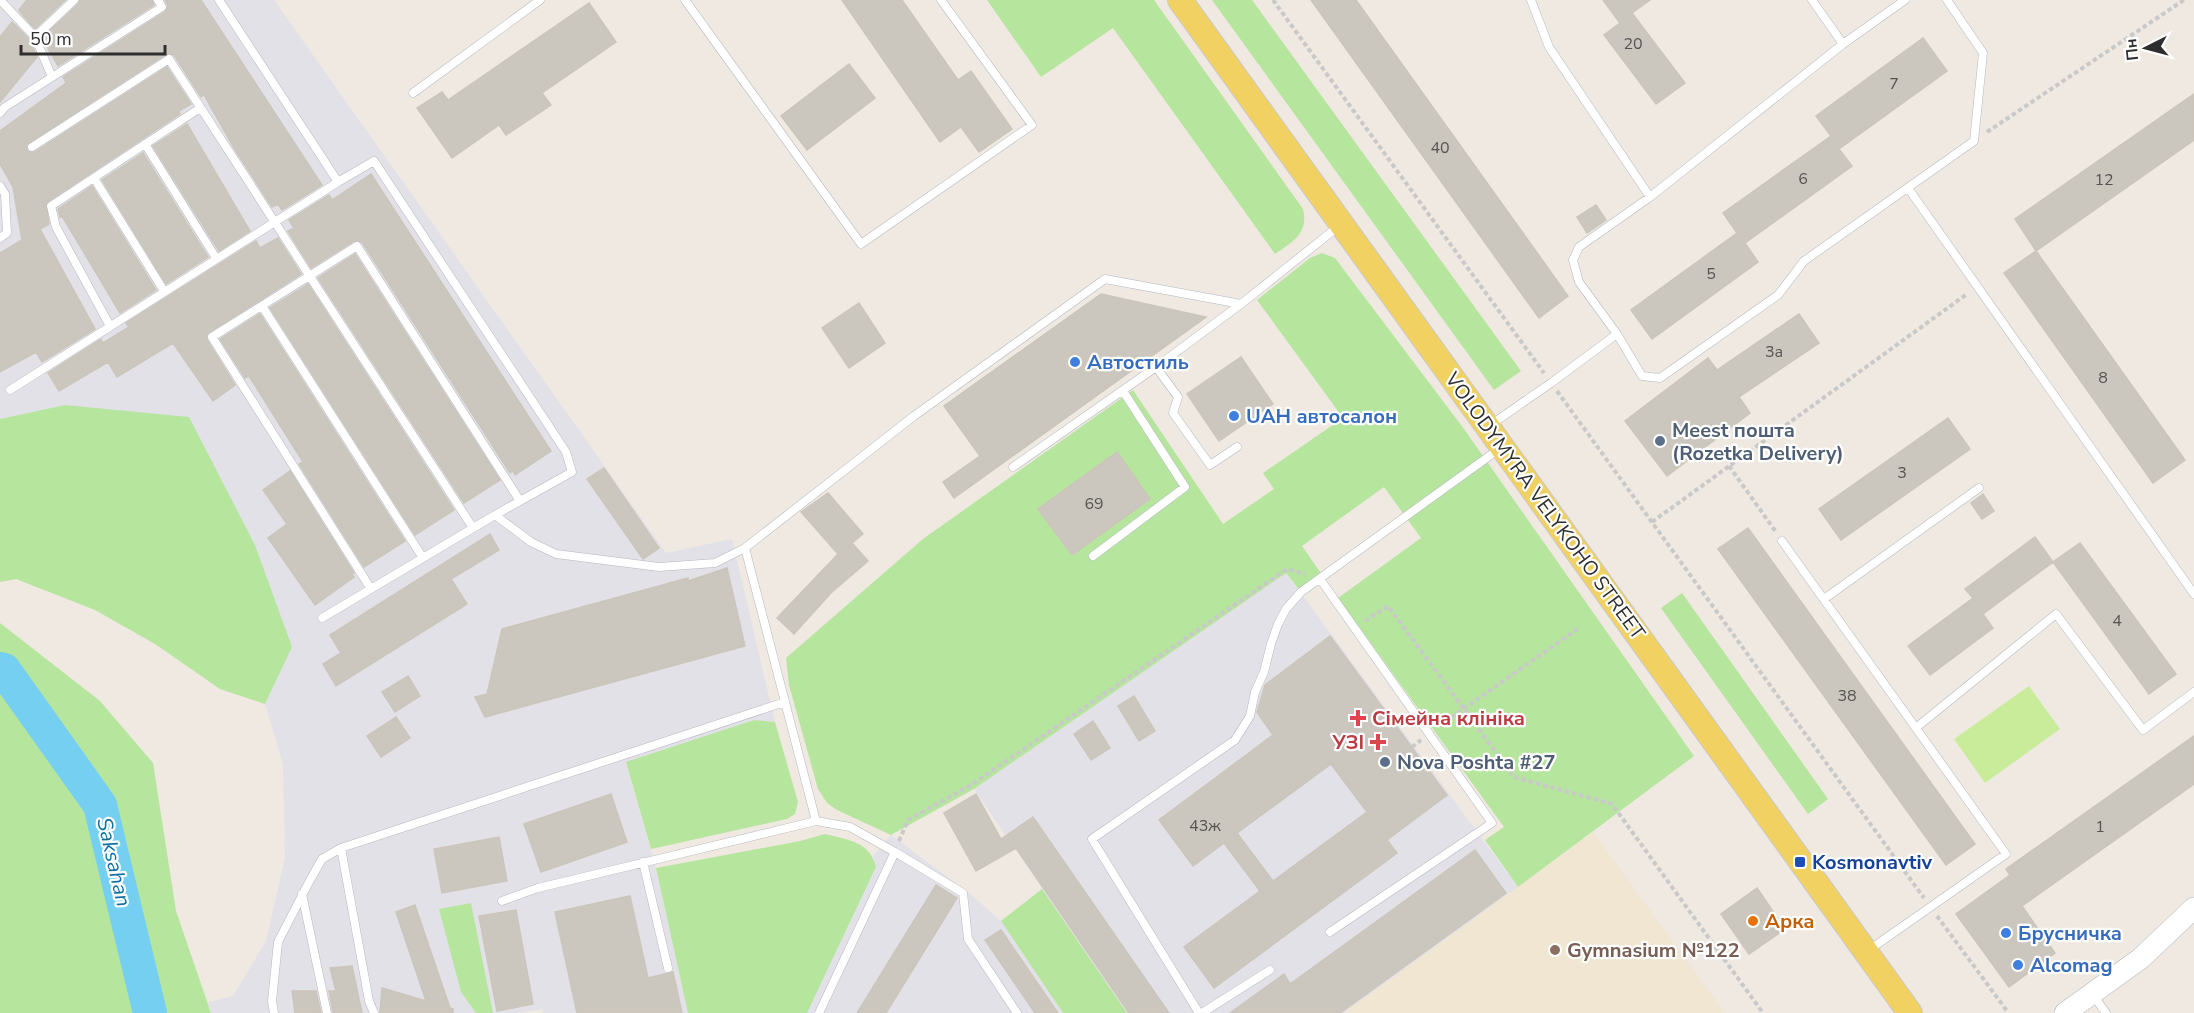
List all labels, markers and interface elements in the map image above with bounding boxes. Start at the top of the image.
scale bar [21,18,165,56]
north arrow [2116,18,2176,78]
text: 50 m [30,27,72,51]
house number: 20 [1623,33,1643,55]
text: Пн [2120,37,2144,62]
house number: 7 [1889,73,1899,95]
house number: 40 [1430,137,1450,159]
house number: 6 [1798,168,1808,190]
house number: 12 [2094,169,2114,191]
house number: 5 [1706,263,1716,285]
house number: 3а [1765,341,1783,363]
place label: Автостиль [1087,349,1189,376]
marker: Автостиль [1068,355,1082,369]
street label: VOLODYMYRA VELYKOHO STREET [1438,366,1651,645]
house number: 8 [2098,367,2108,389]
place label: UAH автосалон [1246,403,1397,430]
marker: UAH автосалон [1227,409,1241,423]
place label: Meest пошта (Rozetka Delivery) [1672,417,1844,467]
marker: Meest пошта (Rozetka Delivery) [1653,434,1667,448]
house number: 3 [1897,462,1907,484]
house number: 69 [1084,493,1104,515]
house number: 4 [2112,610,2122,632]
house number: 38 [1837,685,1857,707]
place label: Сімейна клініка [1372,705,1525,732]
marker: Сімейна клініка [1349,709,1367,727]
place label: УЗІ [1332,729,1364,756]
marker: УЗІ [1369,733,1387,751]
place label: Nova Poshta #27 [1397,749,1556,776]
marker: Nova Poshta #27 [1378,755,1392,769]
water label: Saksahan [90,815,138,909]
house number: 43ж [1189,815,1221,837]
house number: 1 [2095,816,2105,838]
place label: Kosmonavtiv [1812,849,1933,876]
marker: Kosmonavtiv [1793,855,1807,869]
place label: Арка [1765,908,1815,935]
marker: Арка [1746,914,1760,928]
place label: Брусничка [2018,920,2122,947]
marker: Брусничка [1999,926,2013,940]
place label: Gymnasium №122 [1567,937,1740,964]
marker: Gymnasium №122 [1548,943,1562,957]
place label: Alcomag [2030,952,2112,979]
marker: Alcomag [2011,958,2025,972]

